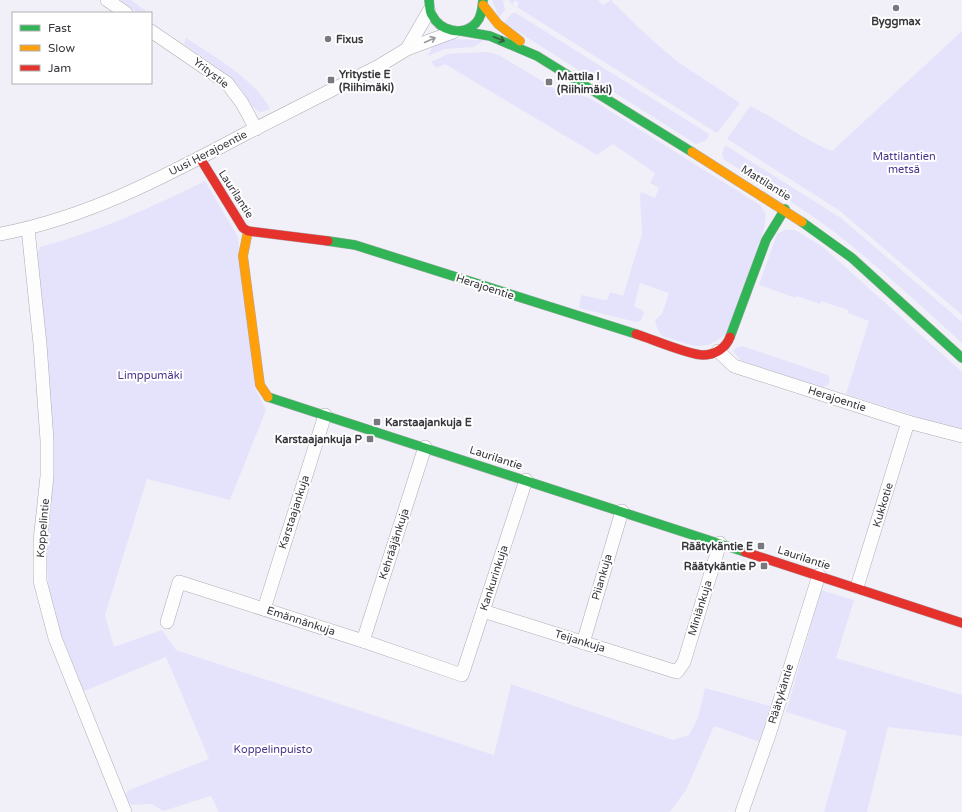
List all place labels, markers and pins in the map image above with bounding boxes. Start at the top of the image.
marker: Byggmax [891,3,901,13]
place label: Byggmax [871,15,921,29]
place label: Fixus [336,33,364,46]
marker: Fixus [323,34,333,44]
place label: Yritystie E (Riihimäki) [339,68,394,94]
place label: Mattila I (Riihimäki) [557,70,612,96]
marker: Yritystie E (Riihimäki) [326,75,336,85]
marker: Mattila I (Riihimäki) [544,77,554,87]
place label: Karstaajankuja E [385,416,472,430]
marker: Karstaajankuja E [372,417,382,427]
place label: Karstaajankuja P [275,433,363,447]
marker: Karstaajankuja P [365,434,375,444]
place label: Räätykäntie E [681,540,753,554]
marker: Räätykäntie E [756,541,766,551]
place label: Räätykäntie P [684,560,757,574]
marker: Räätykäntie P [759,561,769,571]

